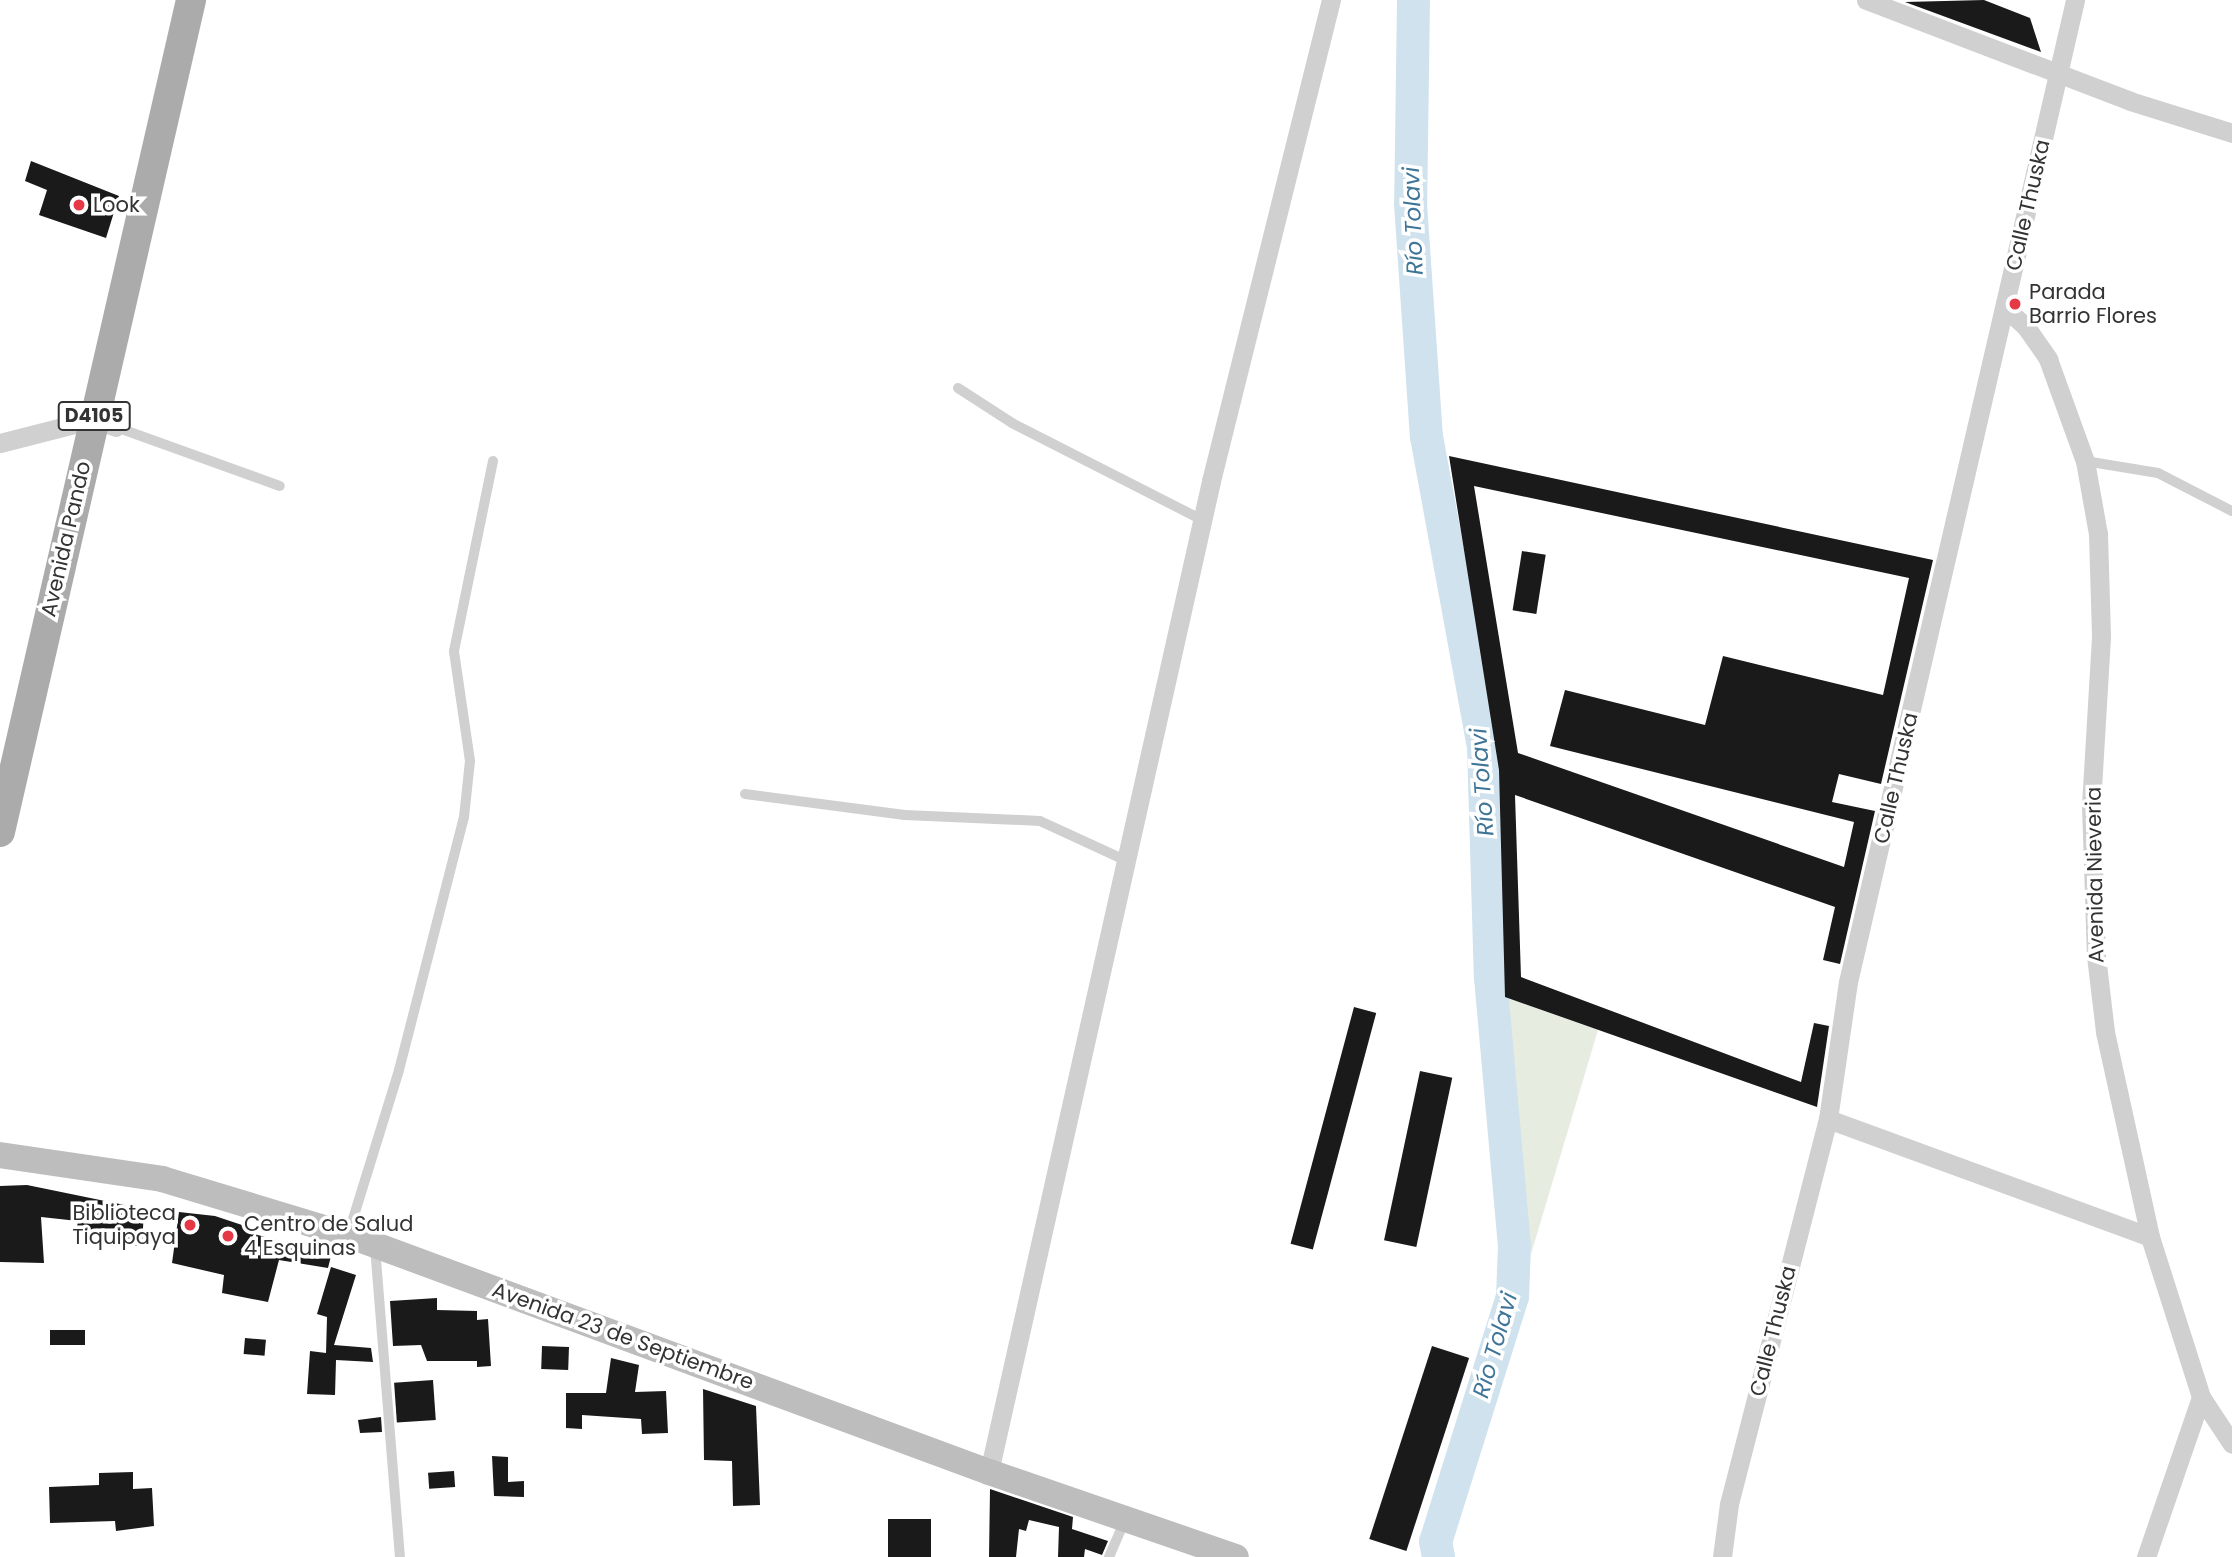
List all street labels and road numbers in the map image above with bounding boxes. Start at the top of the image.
street label: Calle Thuska [2001,137,2055,273]
road number: D4105 [57,400,131,432]
street label: Avenida Pando [36,459,96,619]
street label: Calle Thuska [1869,710,1923,846]
street label: Avenida Nieveria [2081,787,2109,963]
street label: Calle Thuska [1745,1263,1801,1399]
street label: Avenida 23 de Septiembre [489,1277,757,1395]

